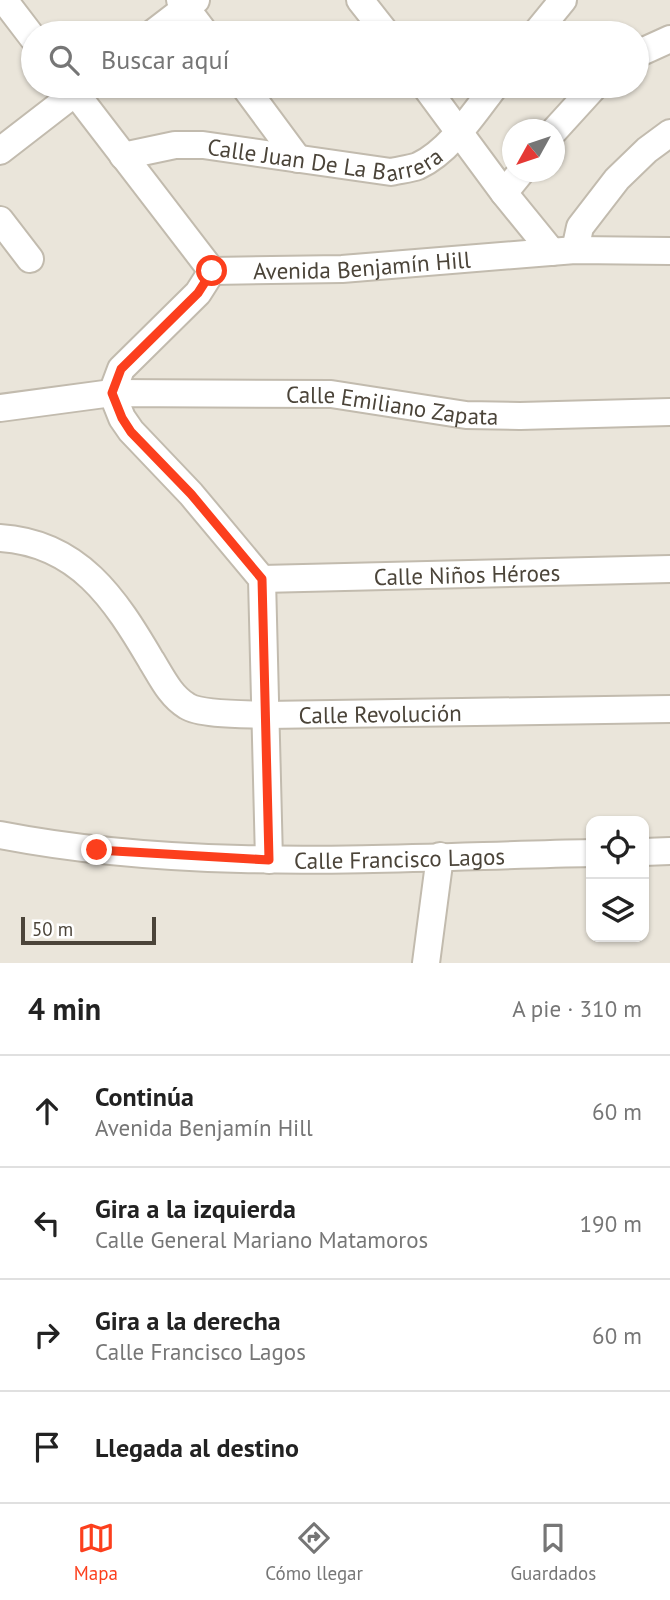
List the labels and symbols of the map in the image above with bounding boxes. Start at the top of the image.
north arrow [502,119,565,182]
street label: Calle Juan De La Barrera [206,131,448,187]
street label: Avenida Benjamín Hill [253,244,472,285]
route start [196,255,227,286]
street label: Calle Emiliano Zapata [286,379,499,430]
street label: Calle Niños Héroes [373,557,561,591]
street label: Calle Revolución [299,698,462,729]
route end [81,834,112,865]
street label: Calle Francisco Lagos [294,841,505,874]
scale bar [21,914,156,946]

